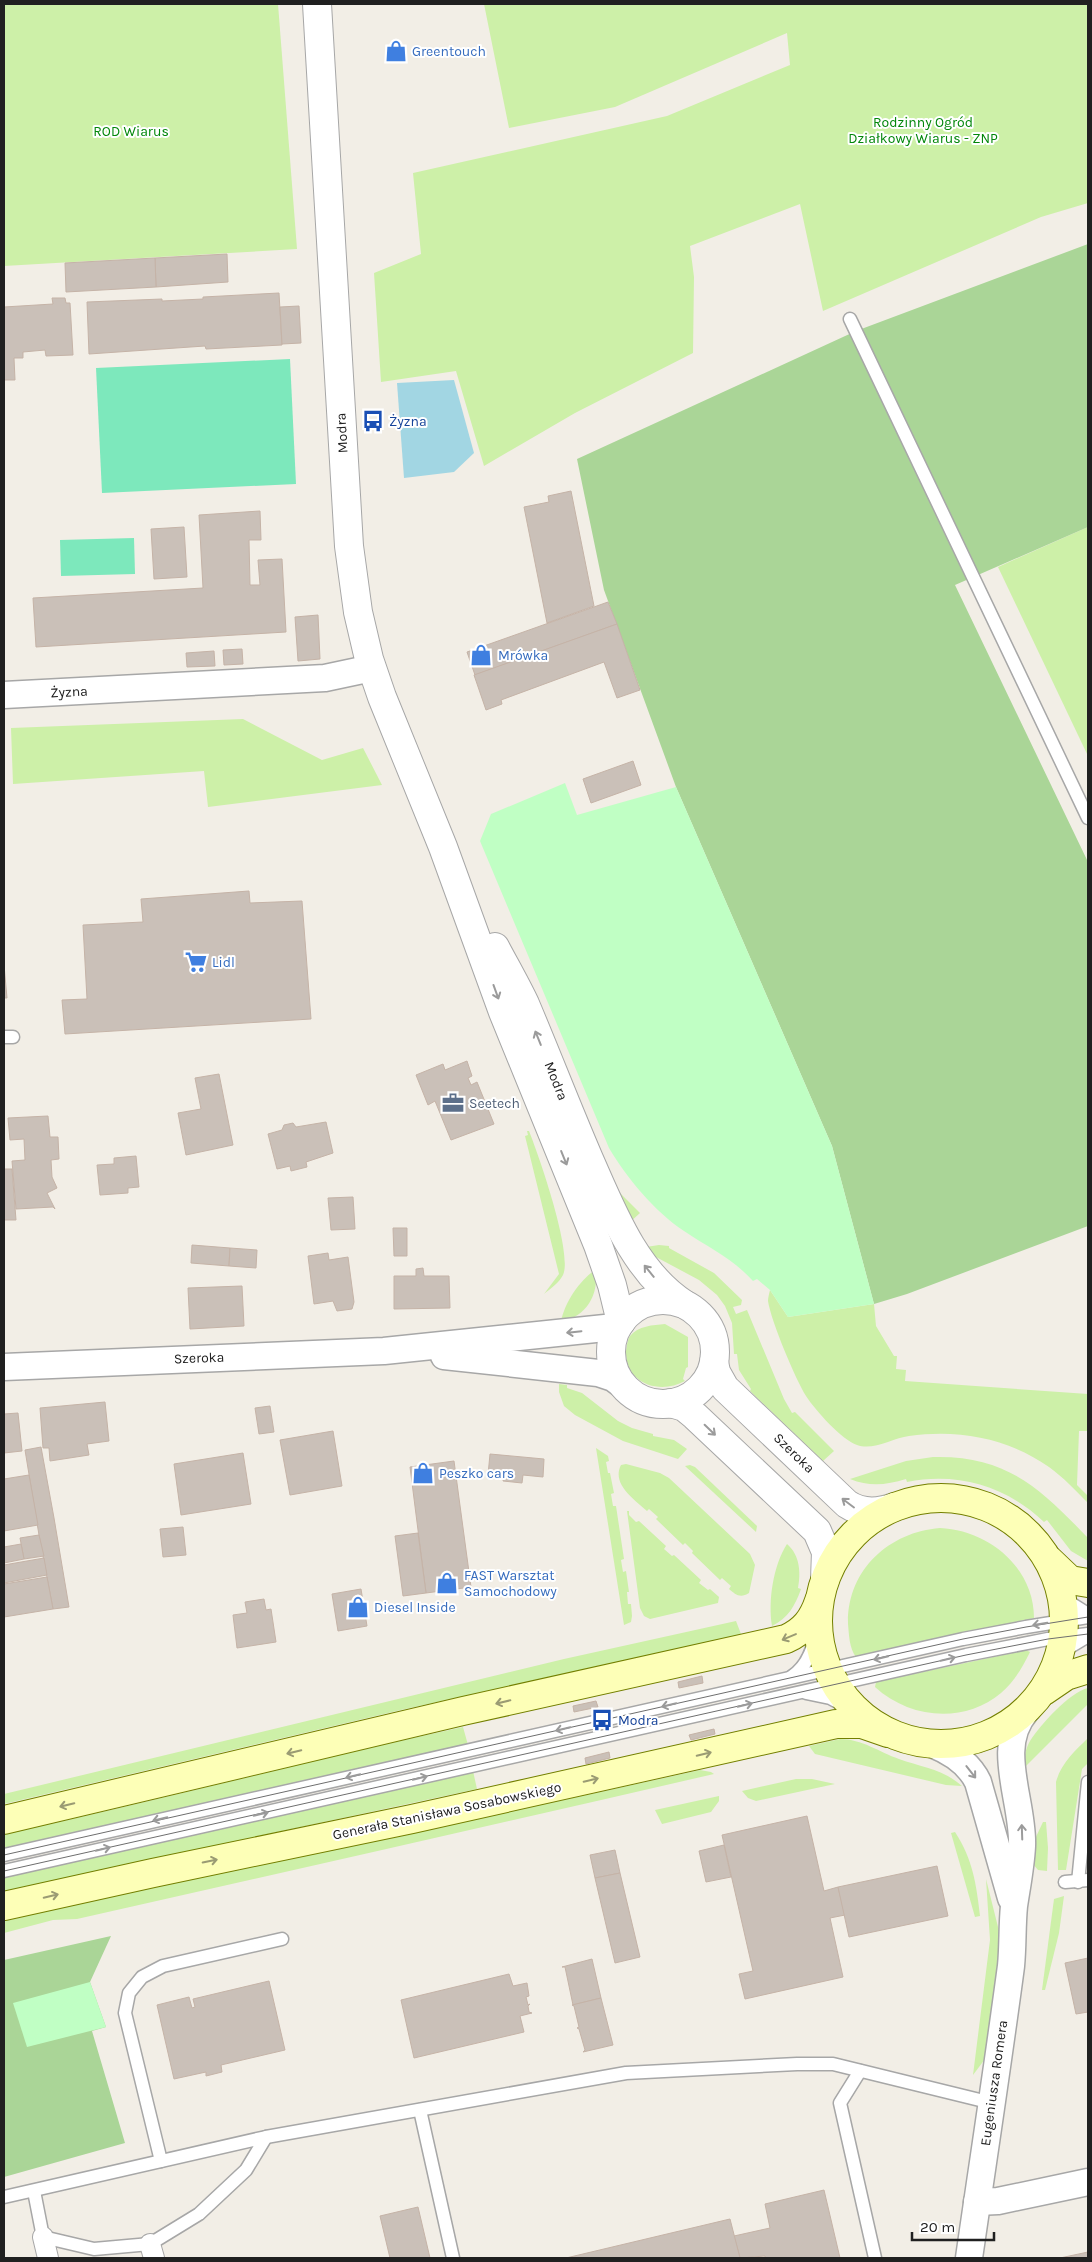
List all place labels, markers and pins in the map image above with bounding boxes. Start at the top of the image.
shop icon: Greentouch [383,38,409,64]
place label: Greentouch [412,43,486,60]
bus stop icon: Żyzna [360,408,386,434]
place label: Żyzna [389,413,427,430]
shop icon: Mrówka [468,642,494,668]
place label: Mrówka [498,647,548,664]
supermarket icon: Lidl [183,949,209,975]
place label: Lidl [212,954,235,971]
office icon: Seetech [440,1090,466,1116]
place label: Seetech [469,1095,520,1112]
shop icon: Peszko cars [410,1460,436,1486]
place label: Peszko cars [439,1465,514,1482]
place label: FAST Warsztat Samochodowy [464,1567,557,1600]
shop icon: FAST Warsztat Samochodowy [434,1570,460,1596]
shop icon: Diesel Inside [345,1594,371,1620]
place label: Diesel Inside [374,1599,456,1616]
bus stop icon: Modra [589,1707,615,1733]
place label: Modra [618,1712,659,1729]

